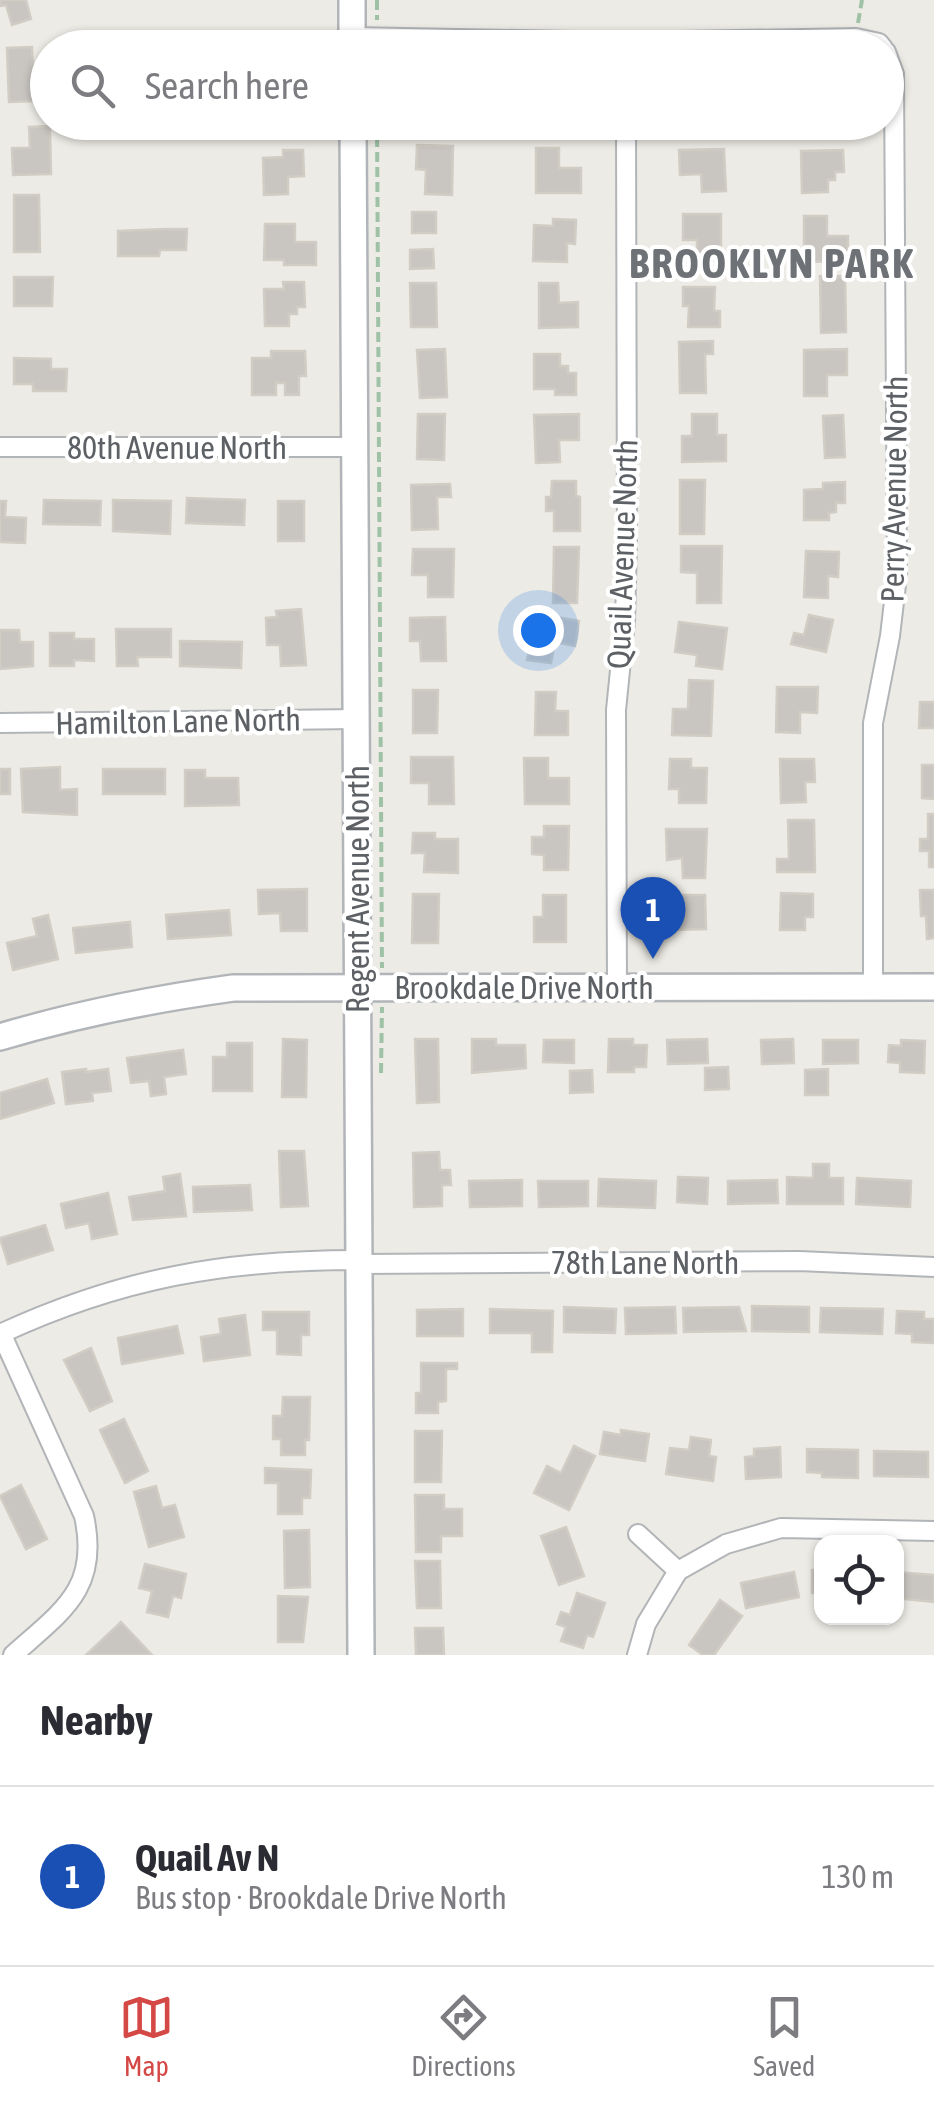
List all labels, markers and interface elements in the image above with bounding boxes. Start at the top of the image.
search box [30,30,904,140]
icon: search [65,58,120,113]
text: Search here [145,64,309,107]
district label: BROOKLYN PARK [629,239,915,287]
street label: Perry Avenue North [874,375,914,603]
street label: 80th Avenue North [67,429,287,466]
street label: Quail Avenue North [599,438,645,670]
your location [513,605,564,656]
street label: Hamilton Lane North [55,700,301,742]
street label: Regent Avenue North [339,765,376,1013]
pin: 1 [620,876,686,959]
street label: Brookdale Drive North [394,969,654,1006]
street label: 78th Lane North [551,1244,739,1281]
map controls [814,1535,904,1625]
button: locate [814,1535,904,1625]
text: Nearby [40,1696,153,1744]
text: Quail Av N [135,1836,279,1879]
text: 1 [65,1858,80,1895]
text: 130 m [821,1858,894,1895]
text: Bus stop · Brookdale Drive North [135,1879,507,1916]
tab: Map [119,1990,174,2082]
tab: Directions [411,1990,516,2082]
tab: Saved [753,1990,815,2082]

